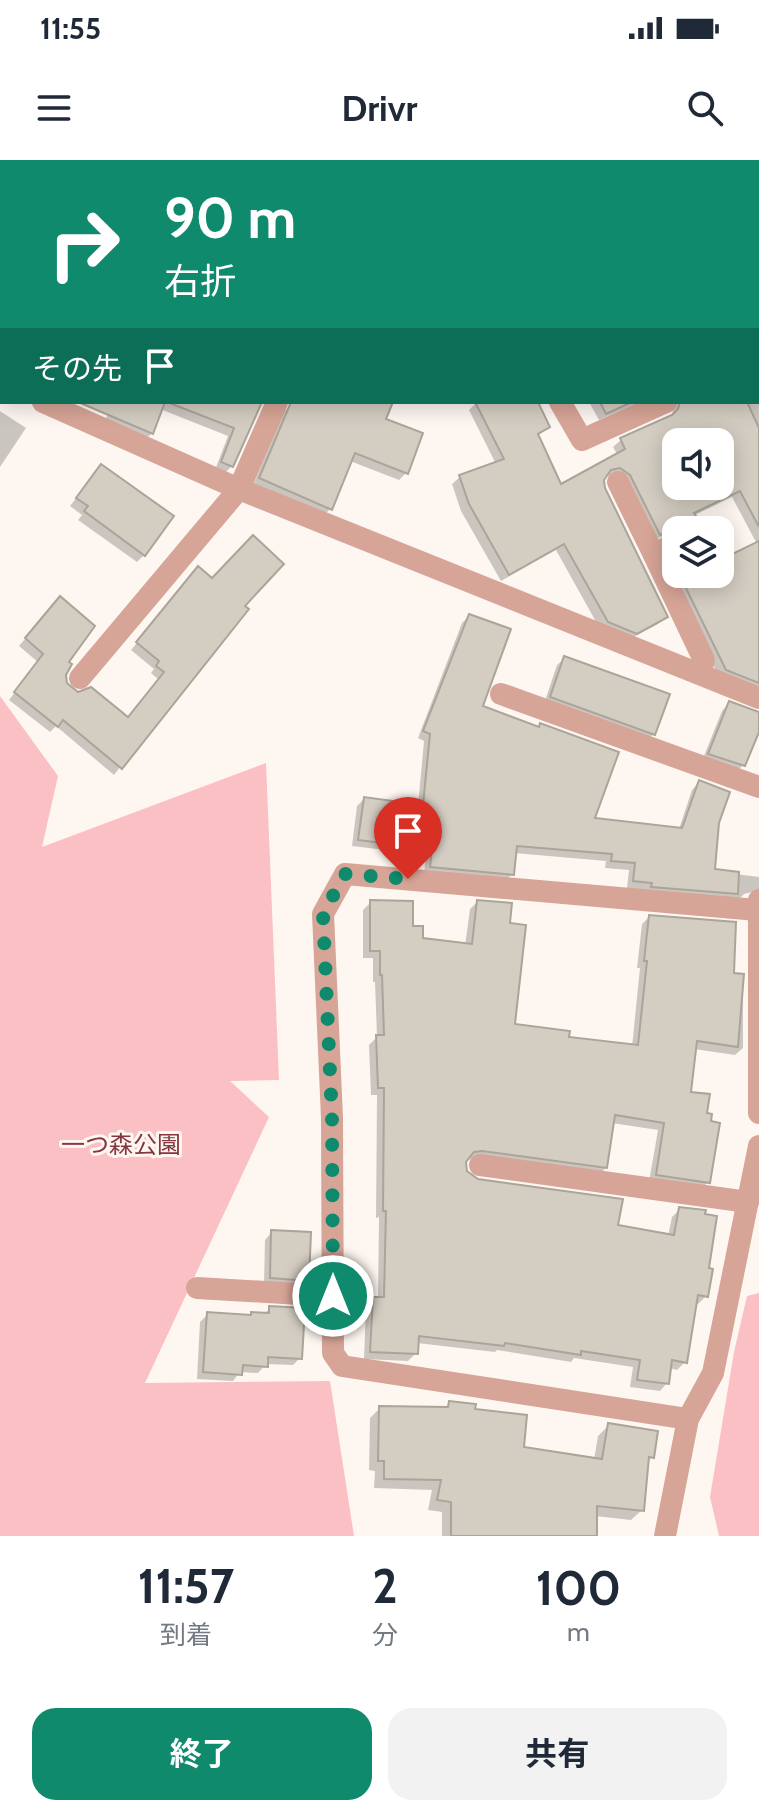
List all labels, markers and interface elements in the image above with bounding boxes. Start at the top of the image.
text: 11:55 [40,10,101,47]
icon: menu [32,86,76,130]
text: Drivr [342,86,417,130]
icon: search [683,86,727,130]
text: 90 m [164,184,296,252]
icon: right [32,192,136,296]
text: 右折 [164,259,236,303]
icon: arrive [138,344,182,388]
text: その先 [32,350,122,387]
map controls [662,428,734,588]
button: sound [662,428,734,500]
button: layers [662,516,734,588]
pin [374,797,442,879]
icon: arrive [386,809,430,853]
park label: 一つ森公園 [61,1130,181,1159]
position arrow [291,1254,375,1338]
text: 11:57 [138,1557,234,1615]
text: 2 [372,1557,398,1615]
text: 100 [536,1559,621,1617]
text: m [567,1616,590,1648]
text: 到着 [160,1619,212,1651]
text: 分 [372,1619,398,1651]
button: 終了 [32,1708,372,1800]
button: 共有 [388,1708,727,1800]

